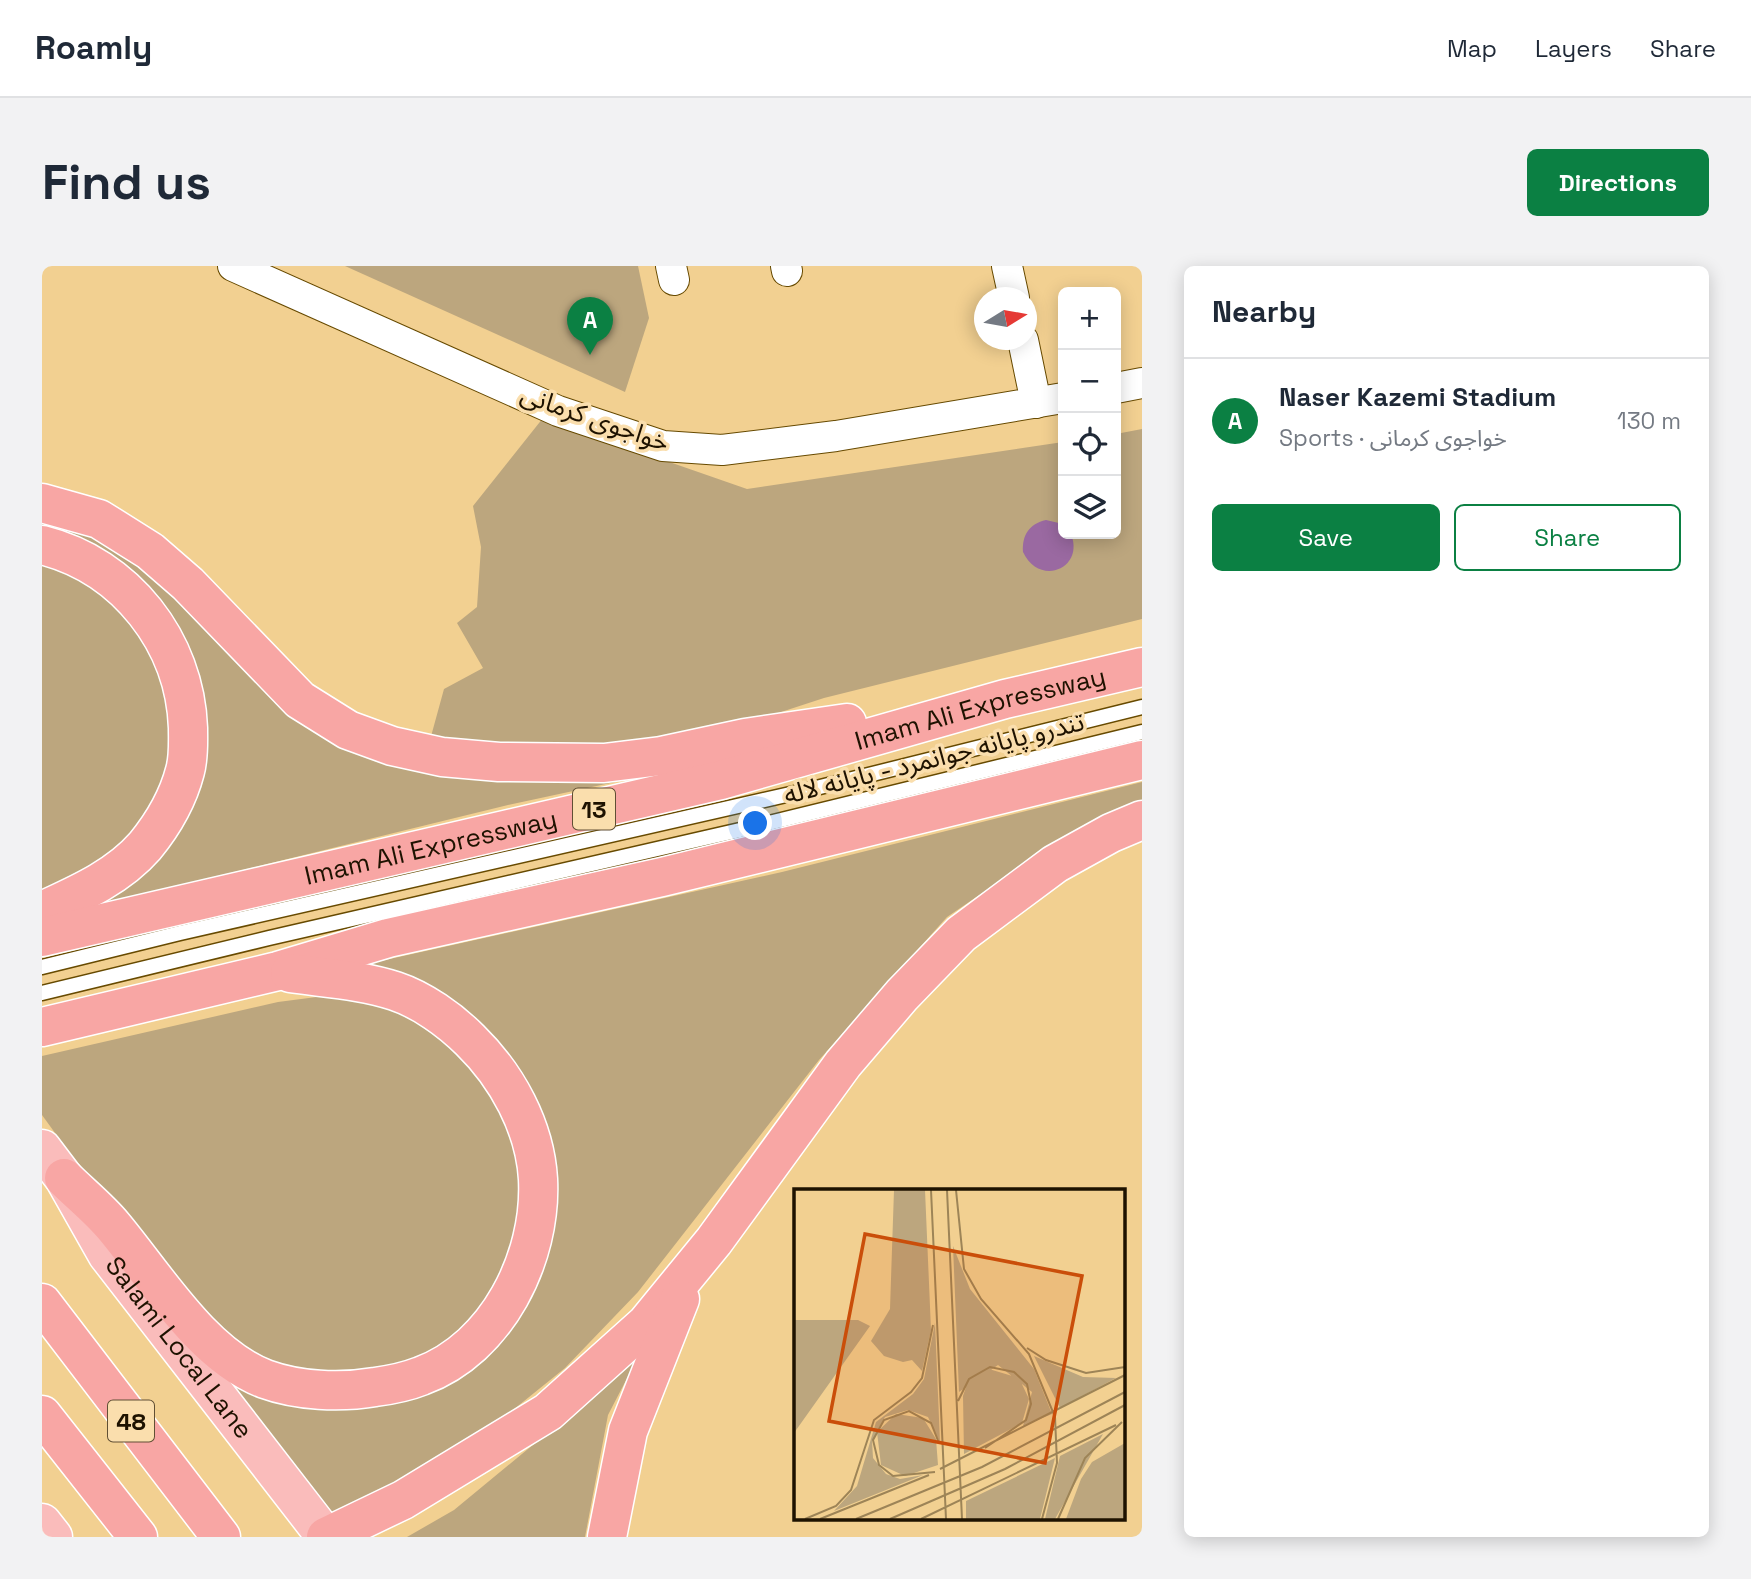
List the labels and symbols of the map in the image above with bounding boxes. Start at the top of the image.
north arrow [974,287,1037,350]
pin: A [567,297,613,355]
street label: خواجوی کرمانی [516,377,674,459]
street label: Imam Ali Expressway [851,659,1109,758]
street label: تندرو پایانه جوانمرد - پایانه لاله [780,704,1088,812]
road number: 13 [573,788,615,830]
street label: Imam Ali Expressway [301,801,560,893]
your location [738,806,772,840]
inset map [794,1189,1124,1520]
street label: Salami Local Lane [98,1249,261,1446]
road number: 48 [108,1400,154,1442]

